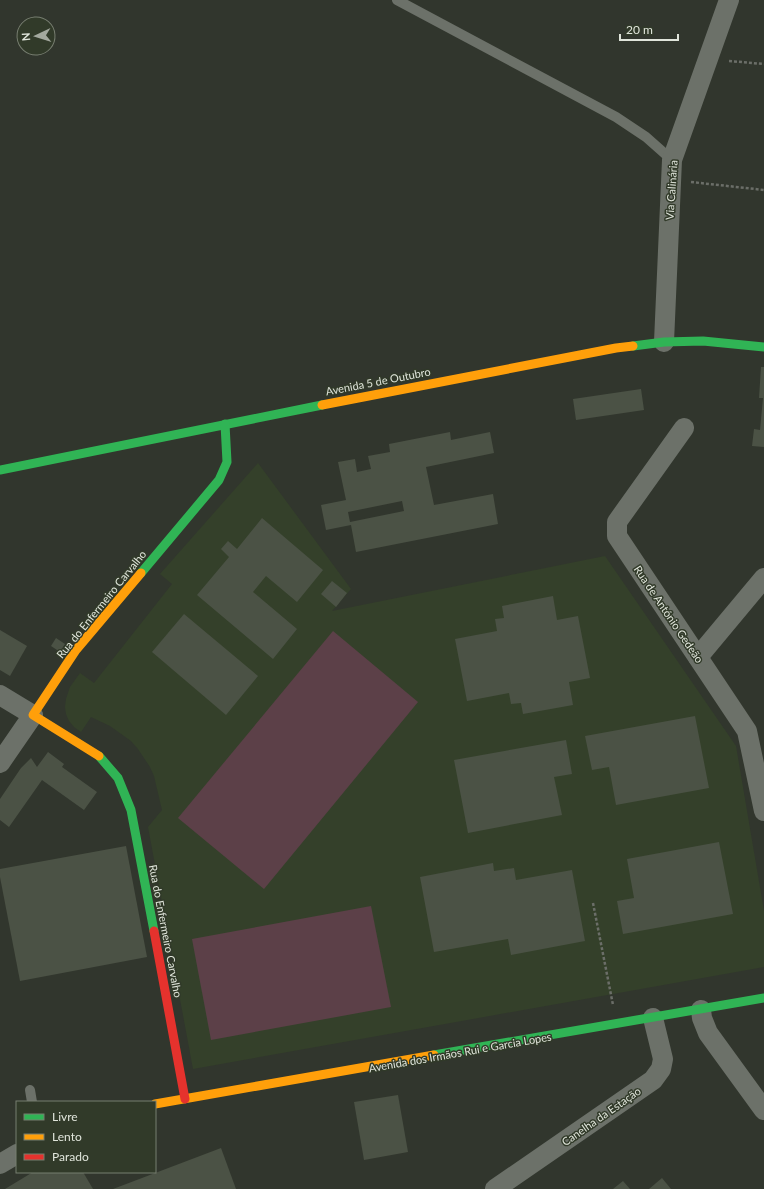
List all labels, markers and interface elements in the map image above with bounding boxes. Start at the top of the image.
north arrow [16,16,56,56]
scale bar [620,16,678,42]
text: 20 m [626,22,653,37]
text: N [19,32,32,41]
street label: Via Calinária [662,160,680,220]
street label: Avenida 5 de Outubro [324,364,432,398]
street label: Rua do Enfermeiro Carvalho [53,547,149,661]
street label: Rua de António Gedeão [632,563,706,665]
street label: Rua do Enfermeiro Carvalho [147,863,185,999]
street label: Avenida dos Irmãos Rui e Garcia Lopes [368,1029,553,1074]
street label: Canelha da Estação [559,1084,643,1148]
legend [16,1101,156,1173]
text: Livre [52,1109,78,1124]
text: Lento [52,1129,82,1144]
text: Parado [52,1149,89,1164]

